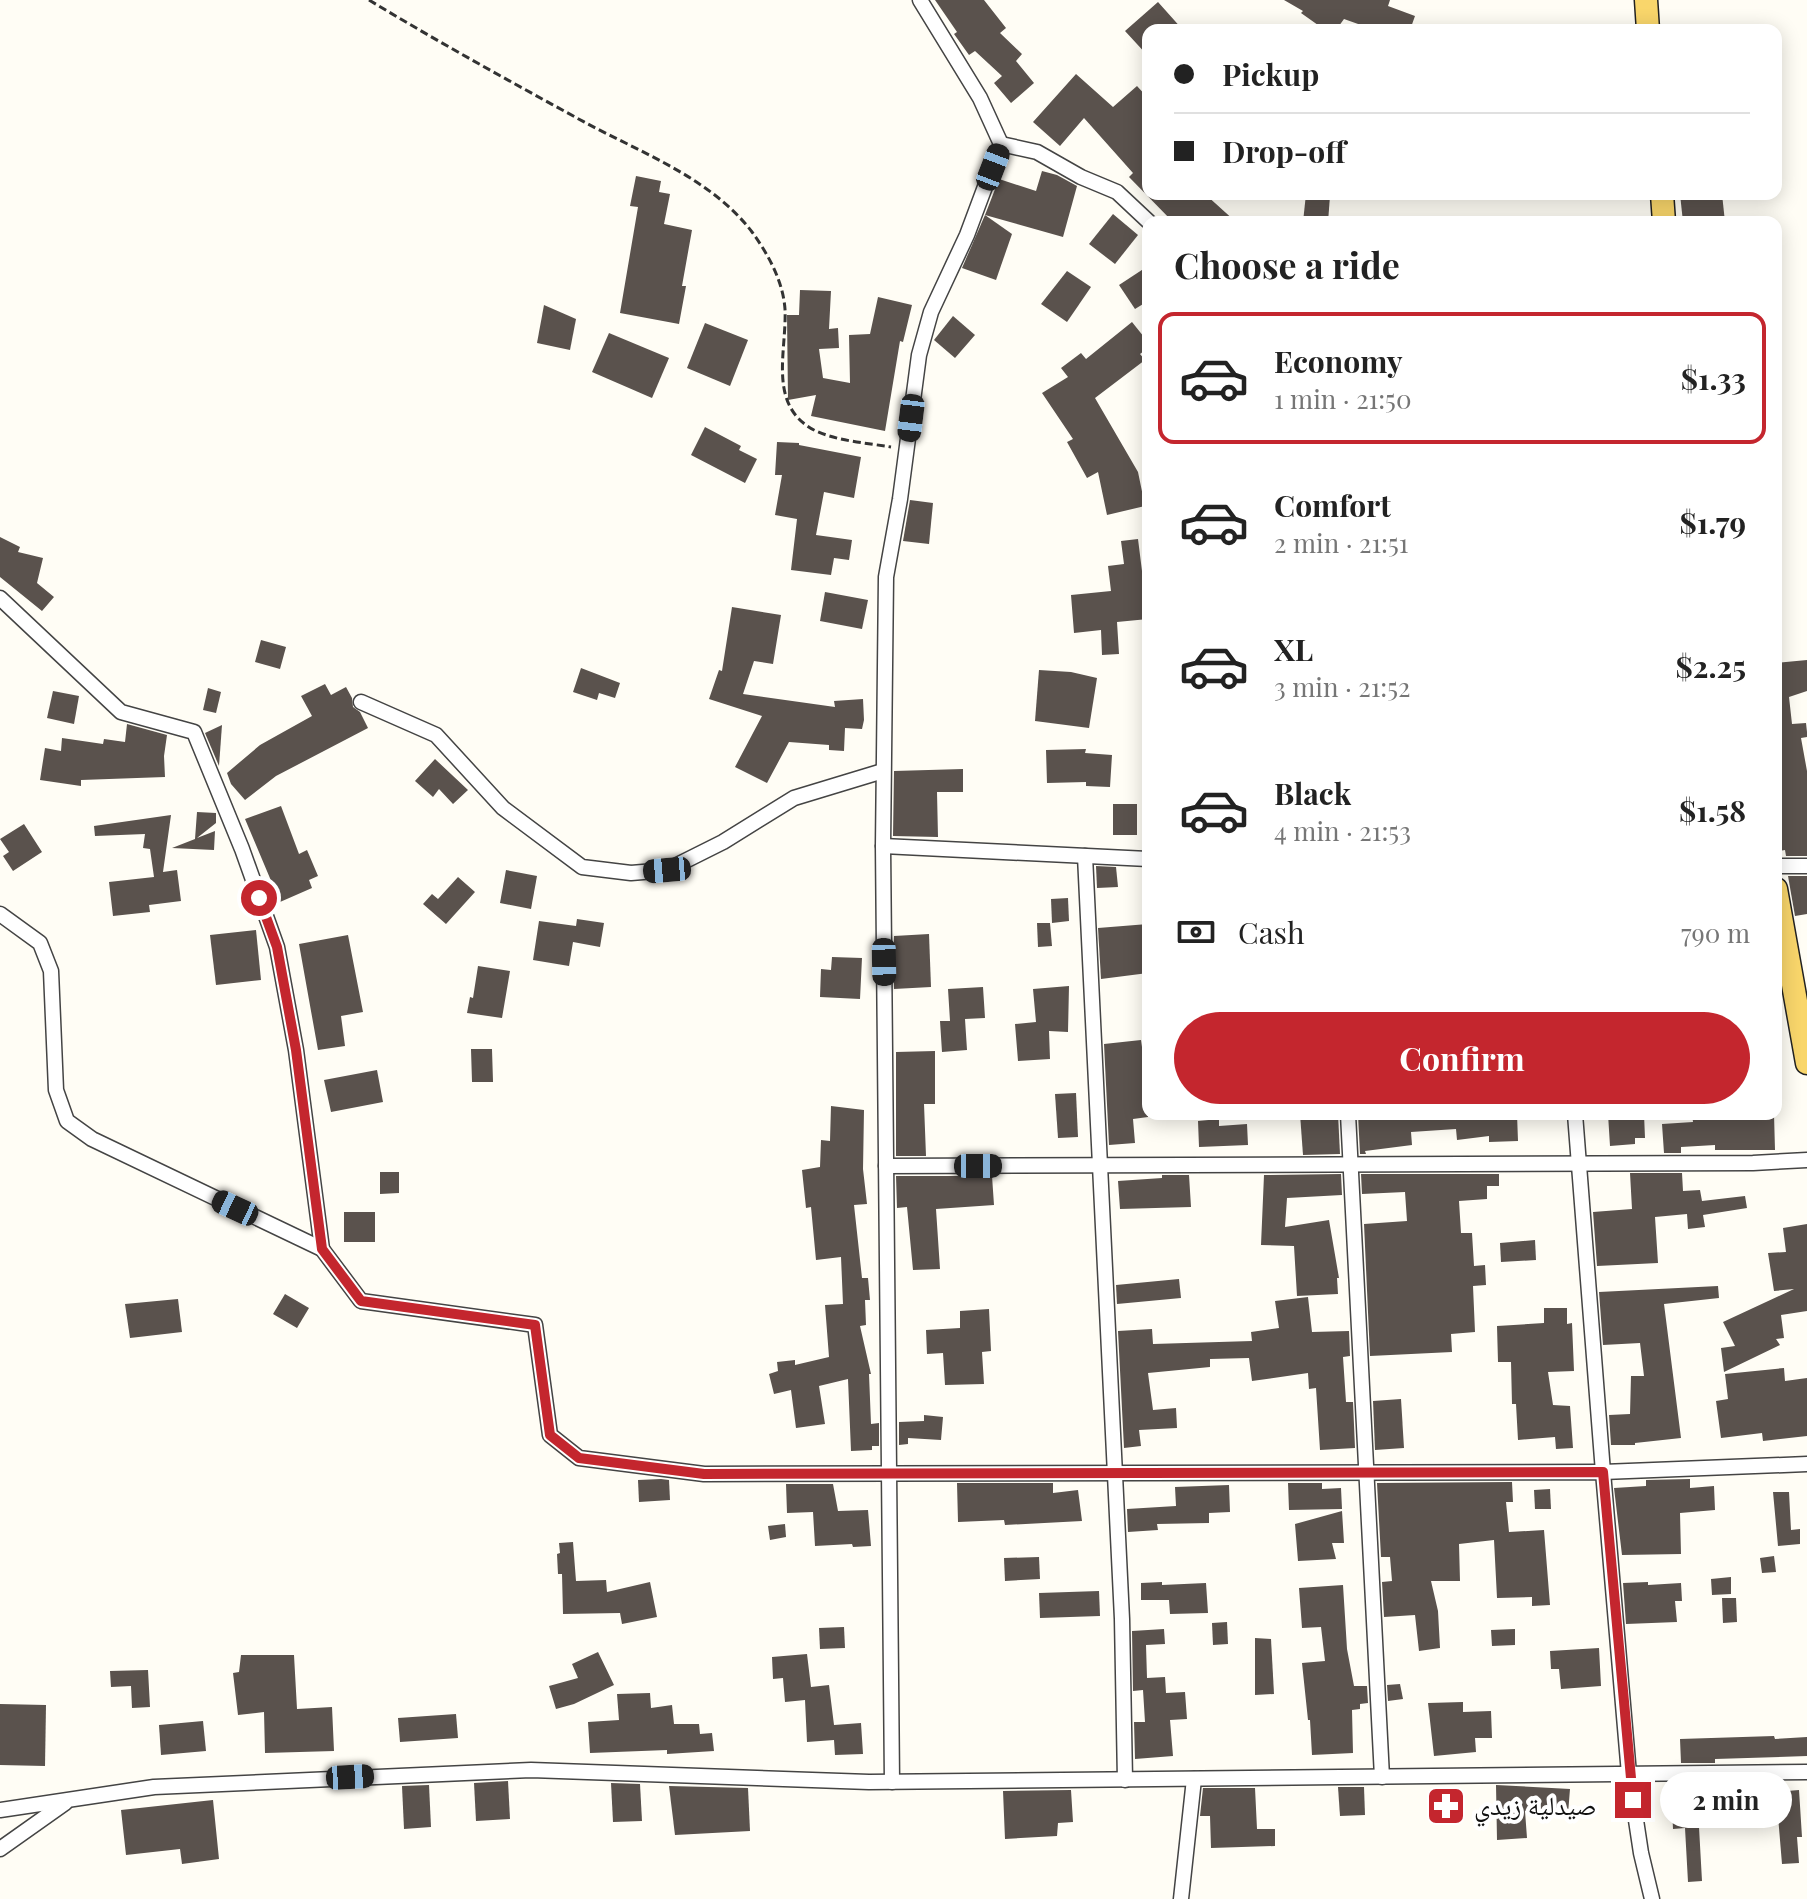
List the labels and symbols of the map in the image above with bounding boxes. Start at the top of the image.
car [973,140,1013,194]
car [896,393,926,443]
car [642,856,692,884]
route start [241,880,277,916]
car [872,938,896,986]
car [954,1154,1002,1178]
car [208,1187,262,1229]
car [325,1764,375,1790]
callout: 2 min [1661,1772,1793,1828]
route end [1615,1782,1651,1818]
pharmacy icon: صيدلية زيدي [1425,1785,1467,1827]
place label: صيدلية زيدي [1474,1787,1597,1827]

